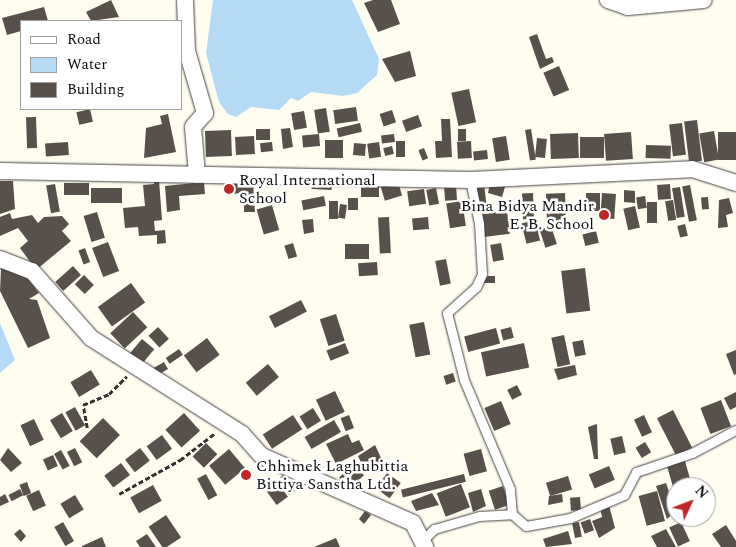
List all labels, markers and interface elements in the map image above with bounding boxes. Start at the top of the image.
legend [20,20,182,110]
text: Road [67,28,101,51]
text: Water [67,53,107,76]
text: Building [67,78,124,101]
place label: Royal International School [239,170,376,208]
marker: Royal International School [223,183,235,195]
place label: Bina Bidya Mandir E. B. School [461,196,594,234]
marker: Bina Bidya Mandir E. B. School [598,209,610,221]
place label: Chhimek Laghubittia Bittiya Sanstha Ltd. [256,456,408,494]
marker: Chhimek Laghubittia Bittiya Sanstha Ltd. [240,469,252,481]
north arrow [666,477,716,527]
text: N [690,481,713,503]

